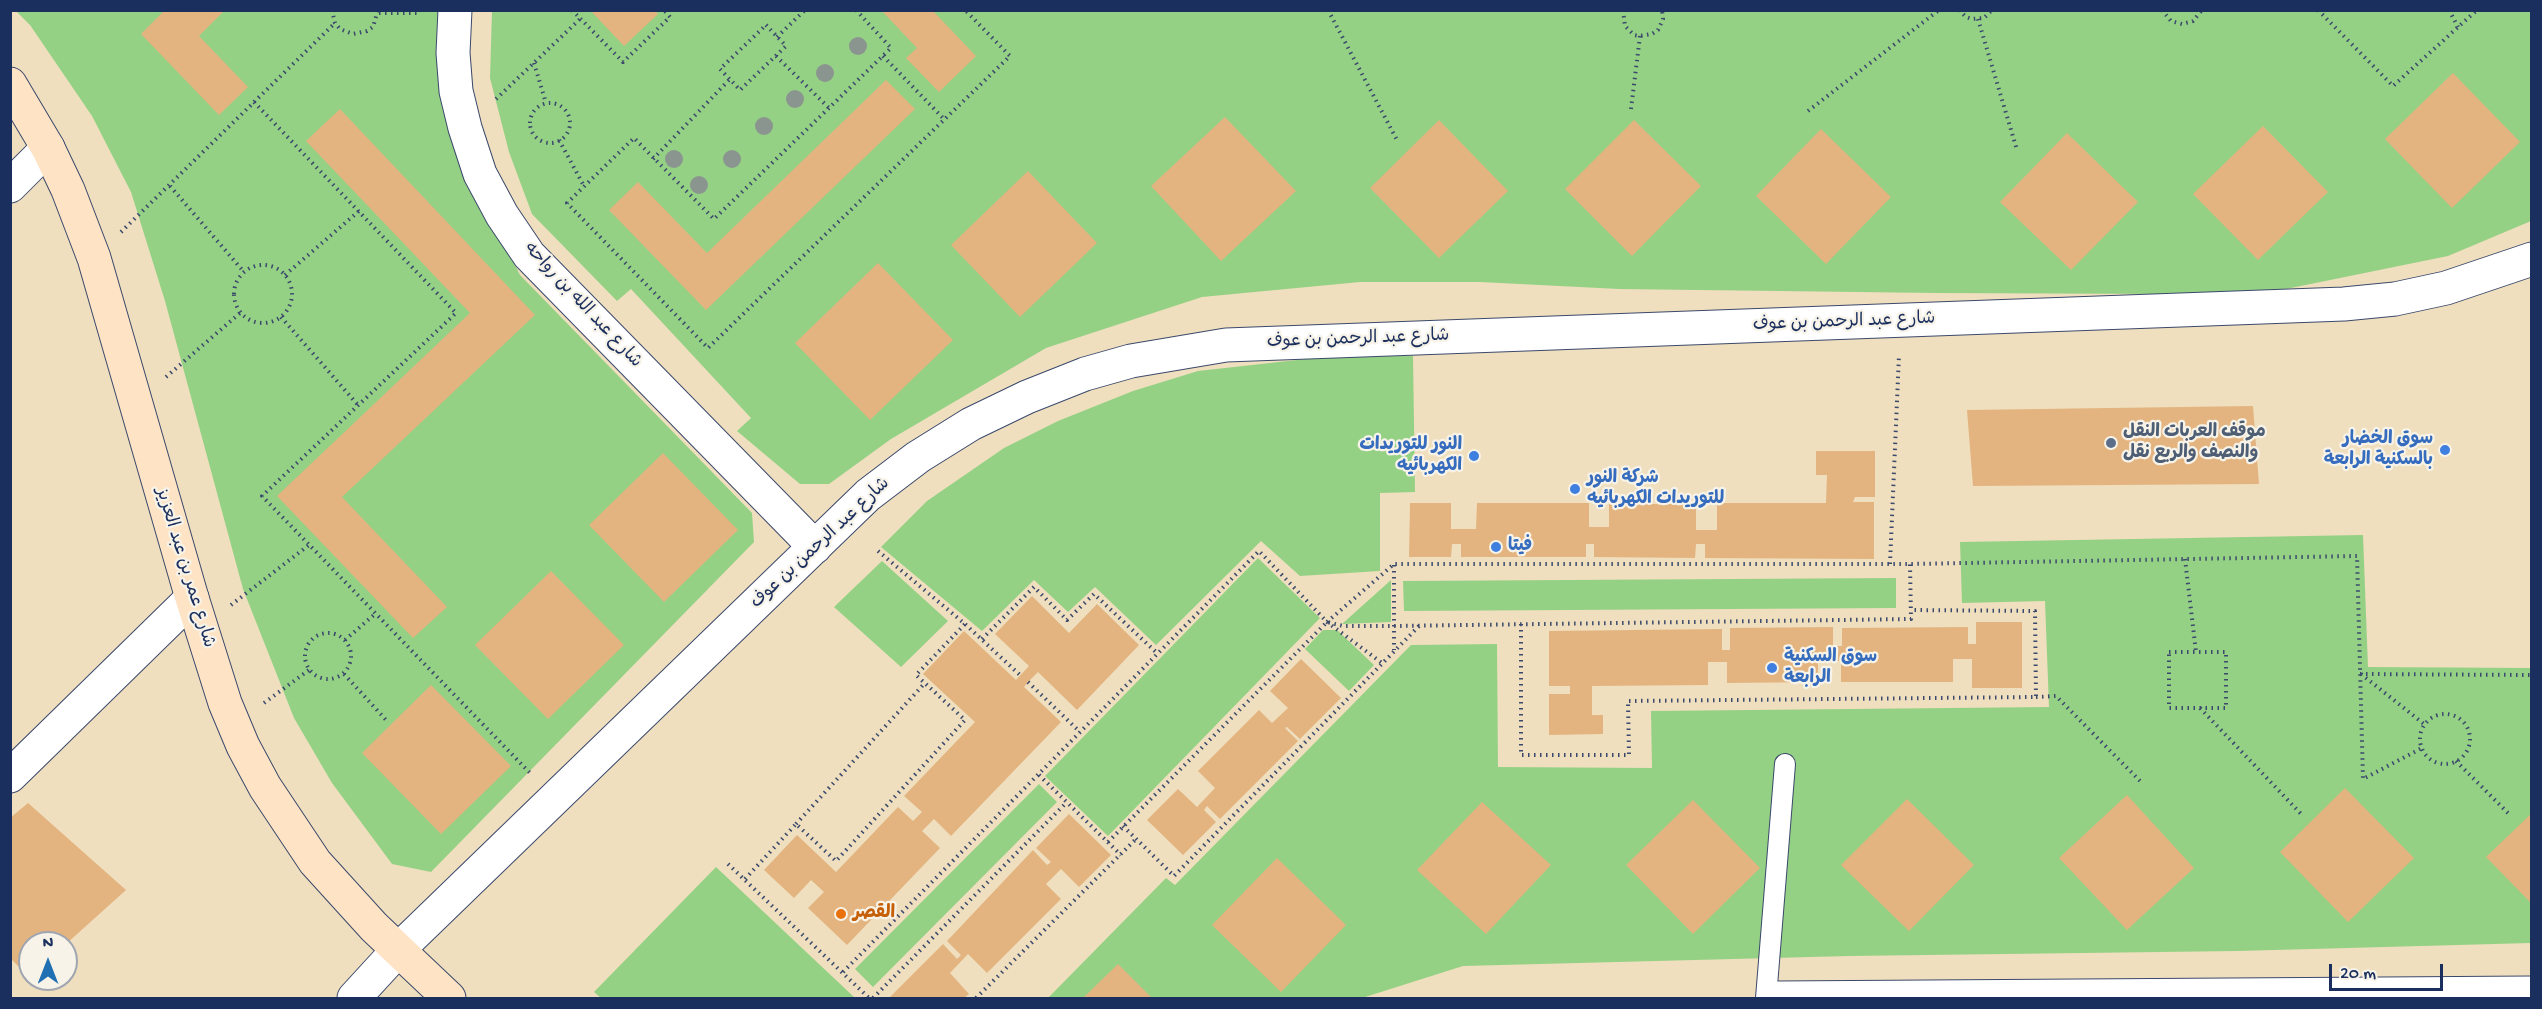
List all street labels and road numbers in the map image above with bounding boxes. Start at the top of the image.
street label: شارع عبد الله بن رواحه [518,239,646,373]
street label: شارع عبد الرحمن بن عوف [1752,309,1936,337]
street label: شارع عبد الرحمن بن عوف [1266,326,1450,354]
street label: شارع عبد الرحمن بن عوف [747,474,895,614]
street label: شارع عمر بن عبد العزيز [149,485,219,651]

